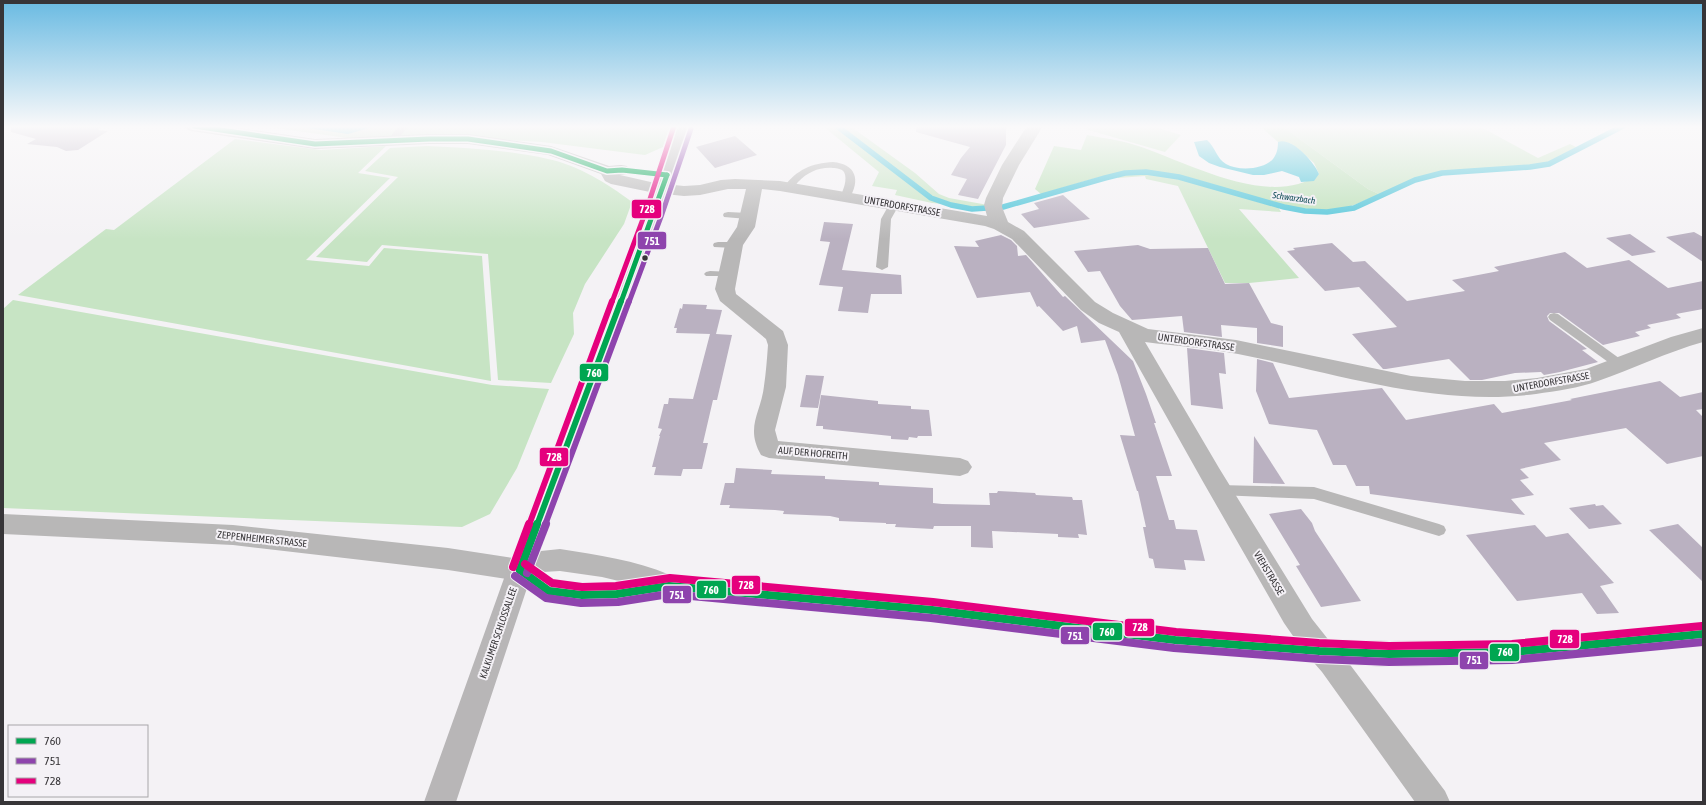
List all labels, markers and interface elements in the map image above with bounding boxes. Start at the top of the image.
water label: Schwarzbach [1271,190,1317,206]
street label: UNTERDORFSTRASSE [863,194,942,218]
line badge: 728 [631,199,662,219]
text: 728 [639,203,655,215]
line badge: 751 [637,231,667,250]
text: 751 [644,235,660,247]
unlabelled marker [640,253,650,263]
street label: UNTERDORFSTRASSE [1157,331,1236,353]
line badge: 760 [579,363,609,382]
text: 760 [586,367,602,379]
street label: UNTERDORFSTRASSE [1512,370,1591,394]
street label: AUF DER HOFREITH [778,444,848,462]
line badge: 728 [539,447,569,467]
text: 728 [546,451,562,463]
street label: ZEPPENHEIMER STRASSE [217,529,308,549]
street label: VIEHSTRASSE [1252,549,1287,597]
line badge: 728 [731,575,761,595]
text: 728 [738,579,754,591]
line badge: 760 [696,580,727,599]
text: 760 [703,584,719,596]
street label: KALKUMER SCHLOSSALLEE [477,585,519,680]
line badge: 751 [662,585,692,604]
text: 751 [669,589,685,601]
line badge: 728 [1124,618,1155,637]
text: 728 [1132,621,1148,633]
line badge: 760 [1092,622,1123,641]
line badge: 751 [1060,626,1090,645]
text: 760 [1099,626,1115,638]
line badge: 728 [1549,629,1580,649]
text: 751 [1067,630,1083,642]
text: 728 [1557,633,1573,645]
line badge: 760 [1489,643,1520,662]
text: 760 [1497,646,1513,658]
line badge: 751 [1459,651,1489,670]
text: 751 [1466,654,1482,666]
legend [8,725,148,797]
text: 760 [44,734,61,748]
text: 751 [44,754,61,768]
text: 728 [44,774,61,788]

